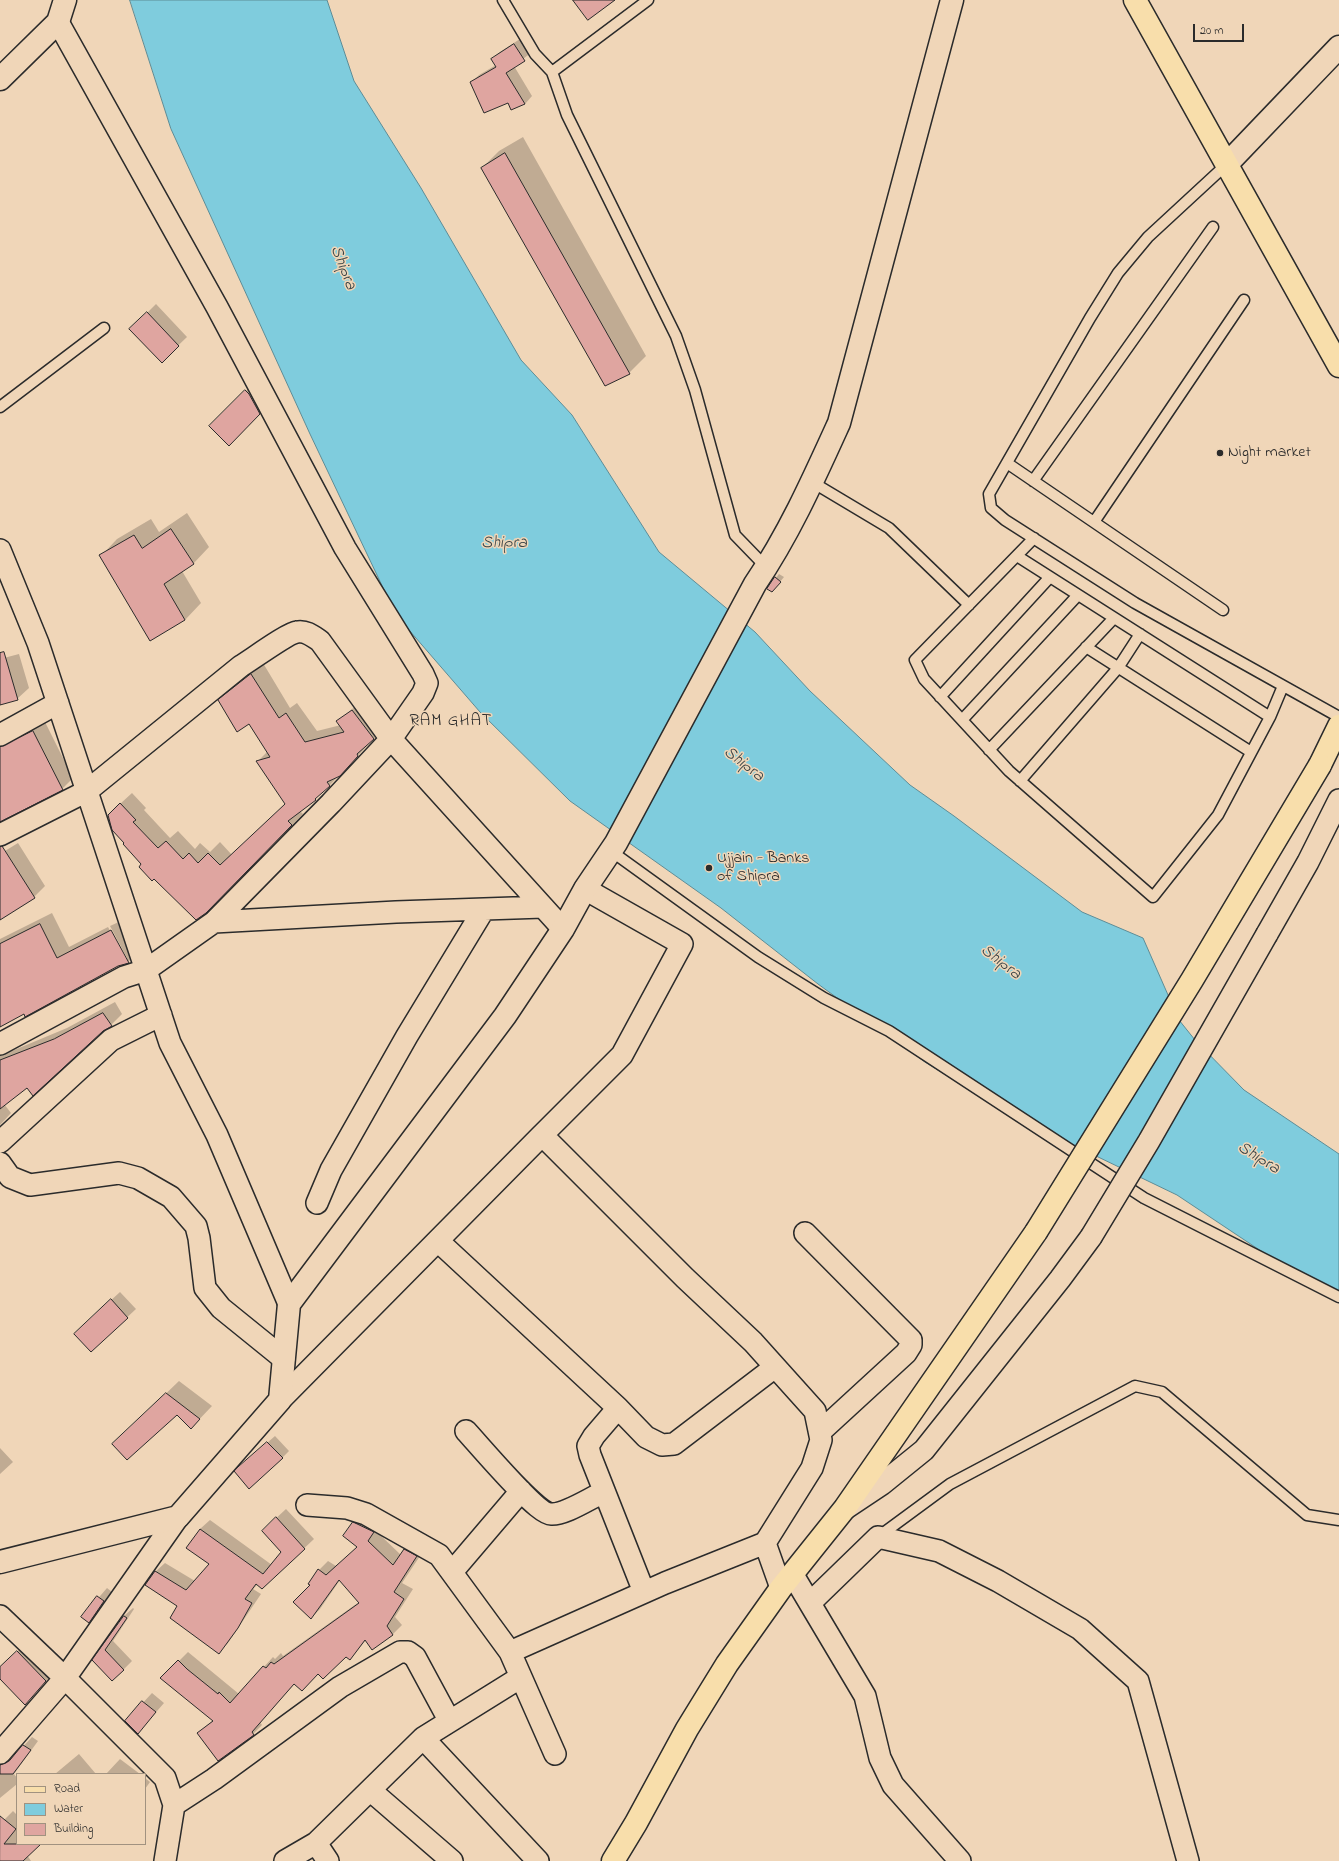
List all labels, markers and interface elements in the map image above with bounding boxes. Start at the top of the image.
scale bar [1195,16,1246,42]
text: 20 m [1200,22,1223,40]
water label: Shipra [324,243,360,293]
place label: Night market [1228,443,1311,463]
marker: Night market [1215,448,1225,458]
water label: Shipra [481,534,527,554]
district label: RAM GHAT [409,712,493,732]
water label: Shipra [719,743,767,787]
place label: Ujjain - Banks of Shipra [717,849,809,887]
marker: Ujjain - Banks of Shipra [704,863,714,873]
water label: Shipra [976,941,1024,985]
water label: Shipra [1233,1138,1283,1180]
legend [16,1773,146,1845]
text: Road [54,1780,80,1798]
text: Water [54,1800,83,1818]
text: Building [54,1820,93,1838]

